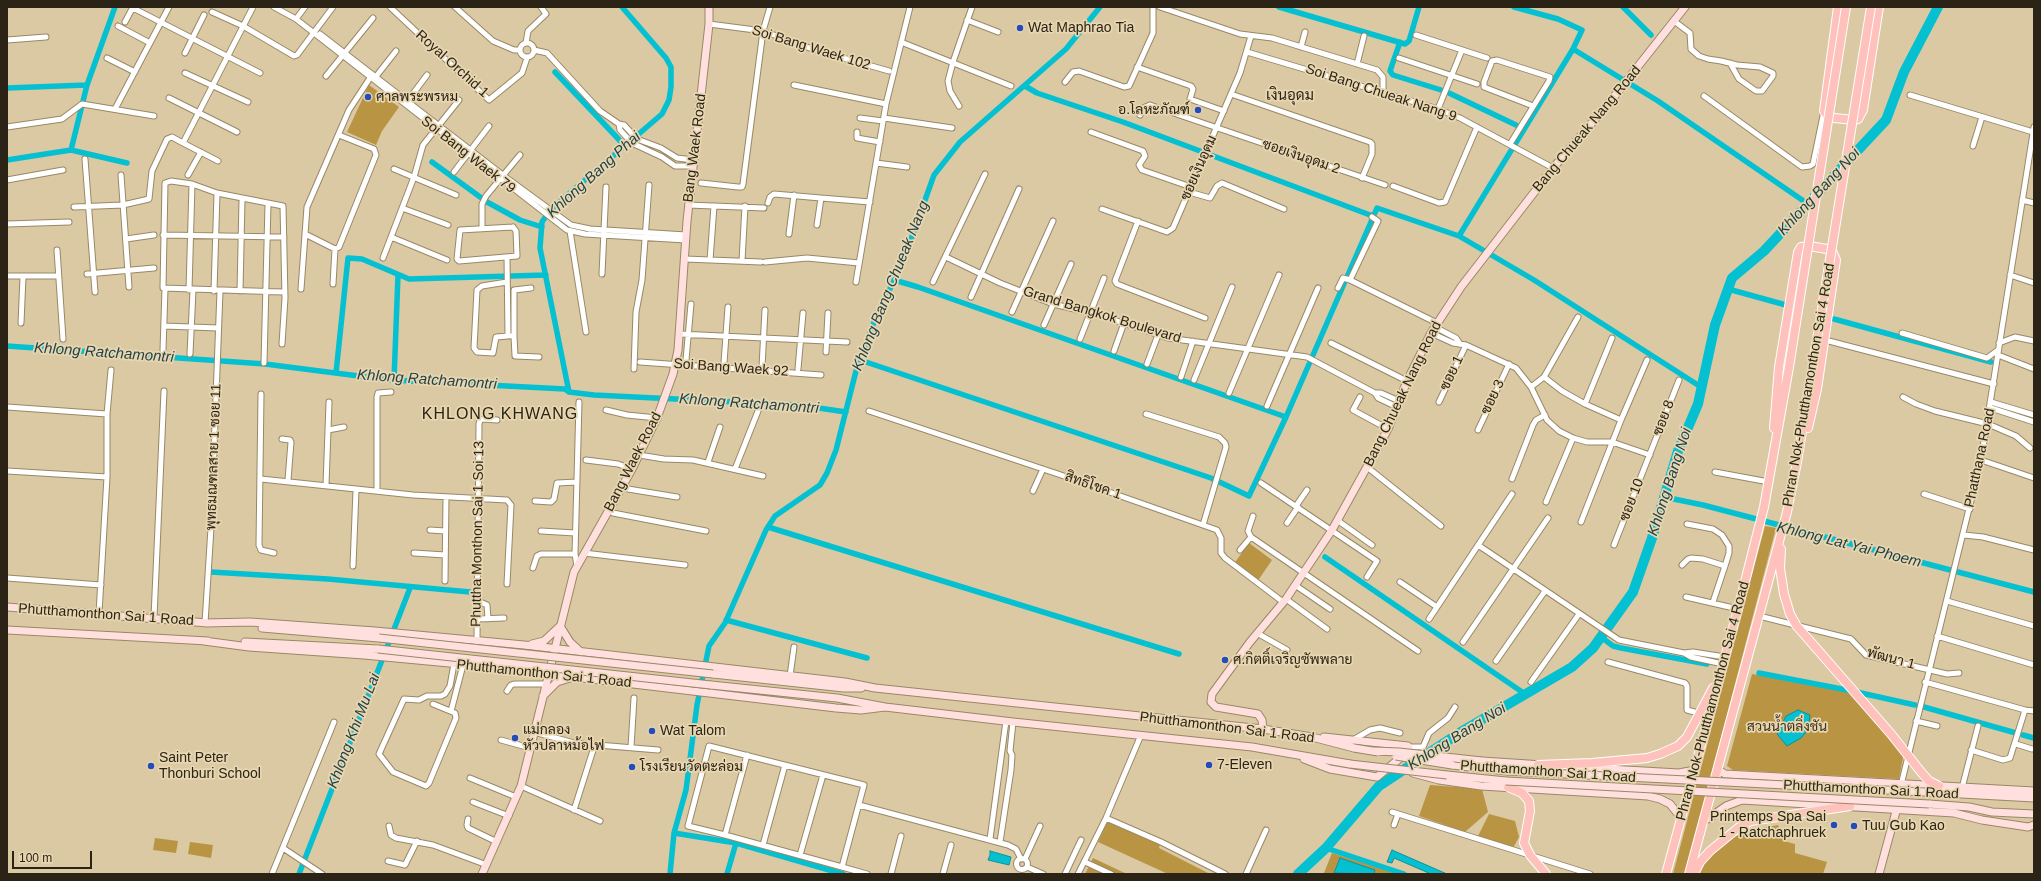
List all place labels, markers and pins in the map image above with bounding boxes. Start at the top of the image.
place label: Wat Maphrao Tia [1028,20,1134,36]
marker: Wat Maphrao Tia [1015,23,1025,33]
place label: ศาลพระพรหม [376,89,458,105]
marker: ศาลพระพรหม [363,92,373,102]
place label: อ.โลหะภัณฑ์ [1118,102,1190,118]
marker: อ.โลหะภัณฑ์ [1193,105,1203,115]
place label: ศ.กิตติ์เจริญซัพพลาย [1233,652,1353,668]
marker: ศ.กิตติ์เจริญซัพพลาย [1220,655,1230,665]
place label: แม่กลอง หัวปลาหม้อไฟ [523,722,604,754]
place label: Wat Talom [660,723,726,739]
marker: Wat Talom [647,726,657,736]
marker: แม่กลอง หัวปลาหม้อไฟ [510,733,520,743]
place label: Saint Peter Thonburi School [159,750,261,782]
place label: 7-Eleven [1217,757,1272,773]
place label: โรงเรียนวัดตะล่อม [640,759,743,775]
marker: 7-Eleven [1204,760,1214,770]
marker: Saint Peter Thonburi School [146,761,156,771]
marker: โรงเรียนวัดตะล่อม [627,762,637,772]
place label: Printemps Spa Sai 1 - Ratchaphruek [1710,809,1826,842]
place label: Tuu Gub Kao [1862,818,1945,834]
marker: Printemps Spa Sai 1 - Ratchaphruek [1829,820,1839,830]
marker: Tuu Gub Kao [1849,821,1859,831]

